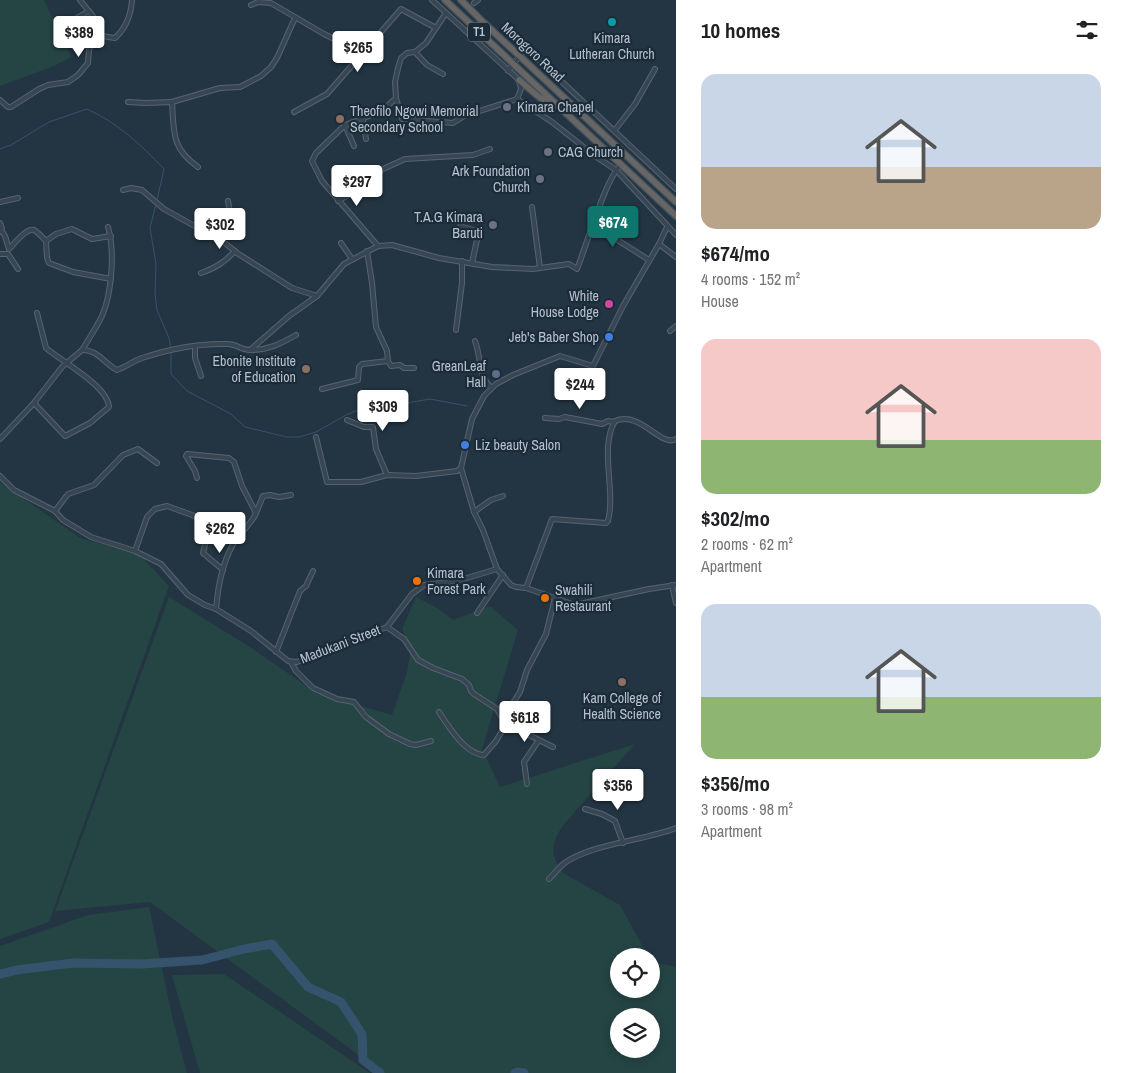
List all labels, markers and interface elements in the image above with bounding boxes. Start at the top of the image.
pin: $389 [49,15,109,58]
marker: Kimara Lutheran Church [606,16,618,28]
text: 10 homes [701,16,780,45]
icon: filters [1073,16,1101,44]
street label: Morogoro Road [498,18,568,86]
text: $389 [64,21,94,43]
road number: T1 [468,22,490,42]
place label: Kimara Lutheran Church [569,29,655,63]
pin: $265 [328,30,388,73]
text: $265 [343,36,373,58]
place label: Kimara Chapel [517,98,594,116]
marker: Kimara Chapel [501,101,513,113]
place label: Theofilo Ngowi Memorial Secondary School [350,102,478,136]
icon: home [856,106,946,196]
marker: Theofilo Ngowi Memorial Secondary School [334,113,346,125]
place label: CAG Church [558,143,623,161]
marker: CAG Church [542,146,554,158]
place label: Ark Foundation Church [451,162,530,196]
pin: $297 [327,164,387,207]
text: $297 [342,170,372,192]
marker: Ark Foundation Church [534,173,546,185]
pin: $674 [583,206,643,248]
pin: $302 [190,208,250,250]
place label: T.A.G Kimara Baruti [414,208,484,242]
text: $674 [598,211,628,233]
text: $302 [205,213,235,235]
marker: T.A.G Kimara Baruti [487,219,499,231]
text: $674/mo [701,239,770,268]
text: 4 rooms · 152 m² [701,268,800,290]
place label: White House Lodge [531,287,599,321]
text: House [701,290,739,312]
marker: White House Lodge [603,298,615,310]
place label: Jeb's Baber Shop [509,328,599,346]
marker: Jeb's Baber Shop [603,331,615,343]
place label: Ebonite Institute of Education [212,352,296,386]
place label: GreanLeaf Hall [432,357,487,391]
marker: Ebonite Institute of Education [300,363,312,375]
marker: GreanLeaf Hall [490,368,502,380]
pin: $244 [550,368,610,410]
icon: home [856,371,946,461]
text: $244 [565,373,595,395]
pin: $309 [353,390,413,432]
text: $309 [368,395,398,417]
place label: Liz beauty Salon [475,436,561,454]
marker: Liz beauty Salon [459,439,471,451]
text: $302/mo [701,504,770,533]
pin: $262 [190,512,250,554]
text: $262 [205,517,235,539]
text: 2 rooms · 62 m² [701,533,793,555]
text: Apartment [701,555,762,577]
place label: Kimara Forest Park [427,564,486,598]
marker: Kimara Forest Park [411,575,423,587]
place label: Swahili Restaurant [555,581,611,615]
marker: Swahili Restaurant [539,592,551,604]
street label: Madukani Street [297,621,383,667]
icon: home [856,636,946,726]
marker: Kam College of Health Science [616,676,628,688]
place label: Kam College of Health Science [583,689,662,723]
pin: $618 [495,700,555,743]
text: $618 [510,706,540,728]
pin: $356 [588,768,648,811]
text: $356/mo [701,769,770,798]
text: $356 [603,774,633,796]
text: 3 rooms · 98 m² [701,798,793,820]
text: Apartment [701,820,762,842]
map controls [610,948,660,1058]
button: locate [610,948,660,998]
button: layers [610,1008,660,1058]

